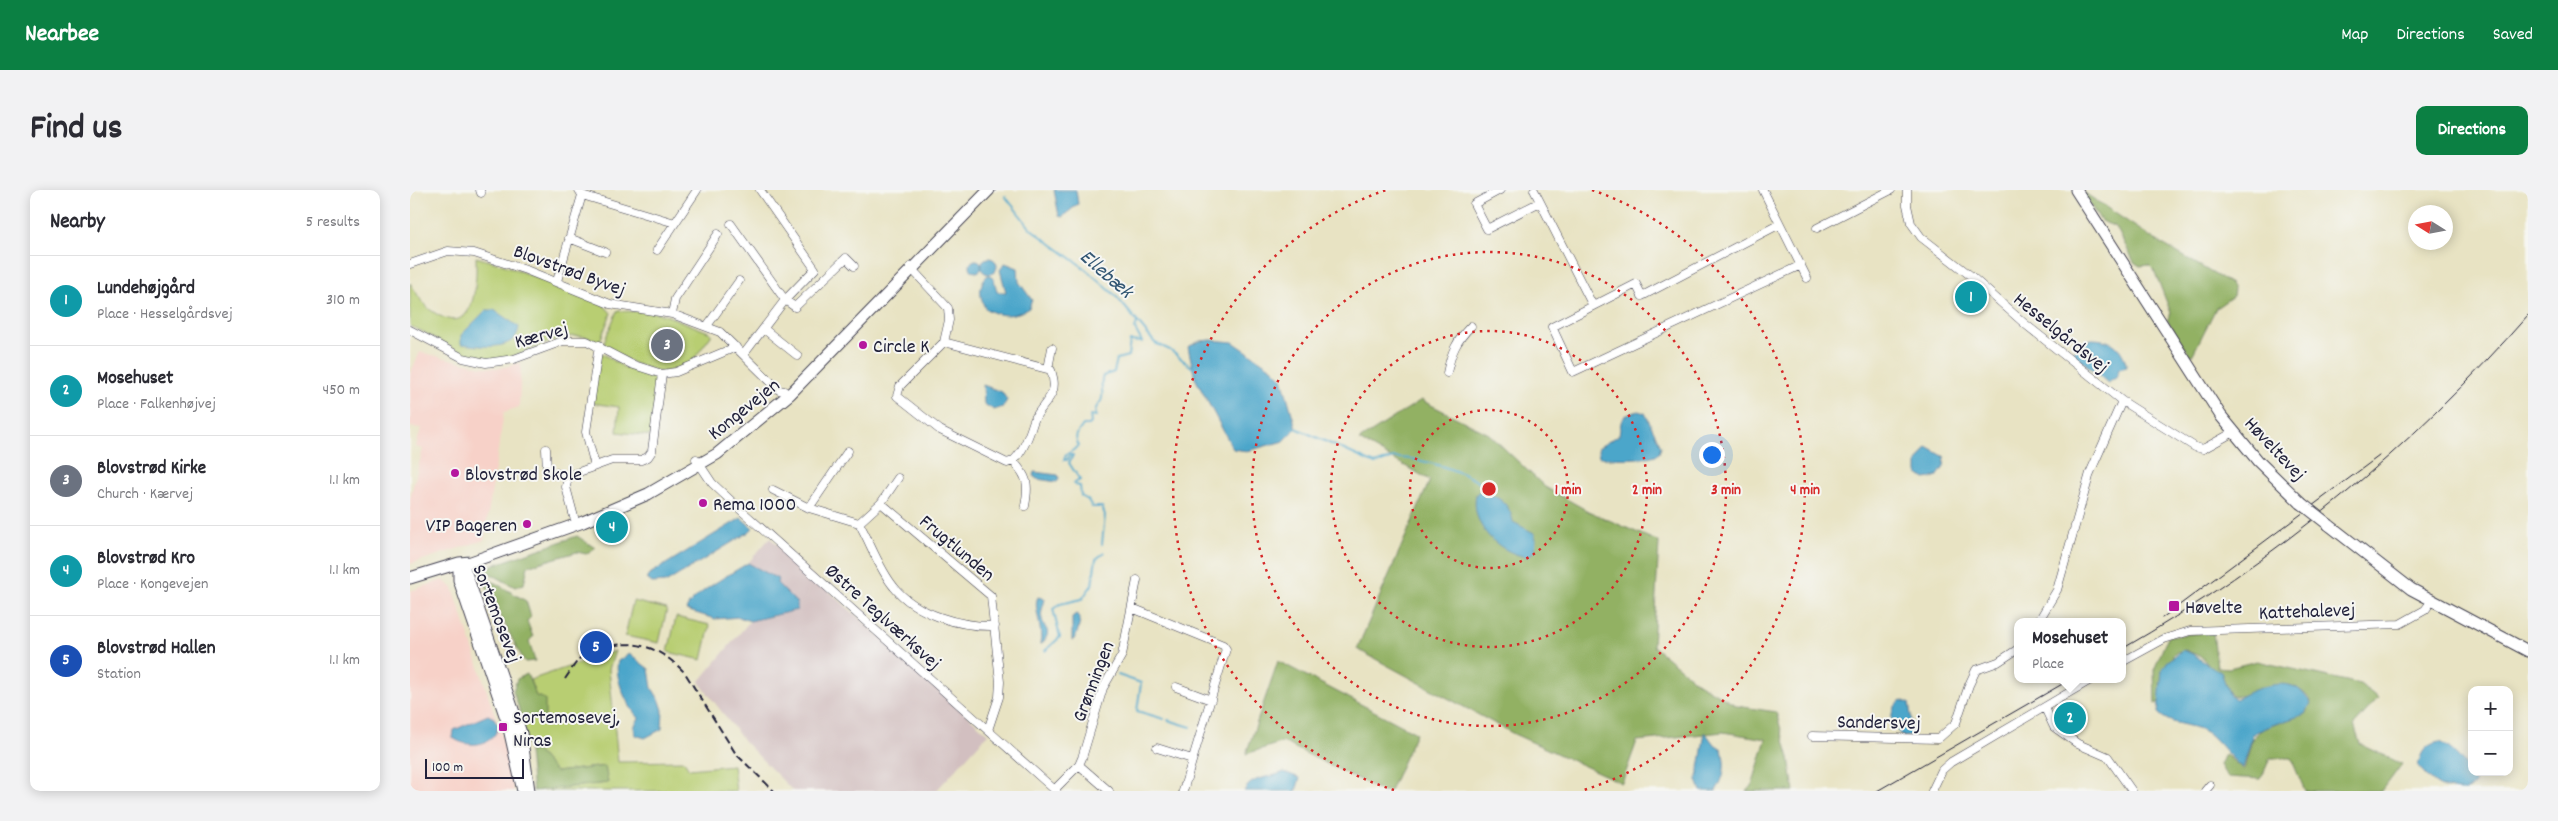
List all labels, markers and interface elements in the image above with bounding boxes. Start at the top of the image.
text: Nearbee [25,18,99,52]
text: Map [2341,23,2368,48]
text: Directions [2396,23,2465,48]
text: Saved [2493,23,2533,48]
text: Find us [30,105,122,155]
button: Directions [2416,106,2528,155]
north arrow [2408,205,2453,250]
text: Nearby [50,208,105,238]
text: 5 results [306,211,360,234]
street label: Blovstrød Byvej [509,239,629,305]
water label: Ellebæk [1072,243,1140,309]
text: Lundehøjgård [97,276,195,303]
pin: 1 [1955,278,1987,316]
street label: Hesselgårdsvej [2006,287,2114,382]
text: 1 [64,289,68,312]
text: 310 m [326,289,360,312]
text: Place · Hesselgårdsvej [97,303,233,326]
street label: Kærvej [512,316,572,357]
pin: 3 [651,326,683,364]
place label: Circle K [873,334,929,362]
marker: Circle K [857,339,869,351]
text: Mosehuset [97,366,173,393]
street label: Kongevejen [703,373,787,448]
text: 2 [63,379,70,402]
text: 450 m [323,379,360,402]
text: Place · Falkenhøjvej [97,393,216,416]
street label: Høveltevej [2236,411,2311,489]
your location [1699,442,1725,468]
text: Blovstrød Kirke [97,456,206,483]
place label: Blovstrød Skole [465,462,582,490]
marker: Blovstrød Skole [449,467,461,479]
text: 3 [62,469,70,492]
text: 1.1 km [329,469,360,492]
centre of rings [1480,480,1498,498]
text: 1 min [1555,480,1581,502]
text: 2 min [1632,480,1662,502]
text: 3 min [1711,480,1741,502]
text: 4 min [1790,480,1820,502]
text: Church · Kærvej [97,483,193,506]
place label: Rema 1000 [713,492,796,520]
marker: Rema 1000 [697,497,709,509]
pin: 4 [596,508,628,546]
street label: Frugtlunden [912,509,1000,589]
place label: VIP Bageren [426,513,517,541]
marker: VIP Bageren [521,518,533,530]
text: Blovstrød Kro [97,546,195,573]
street label: Østre Teglværksvej [818,558,946,678]
text: 4 [63,559,69,582]
text: 1.1 km [329,559,360,582]
street label: Sortemosevej [464,561,527,667]
text: Place · Kongevejen [97,573,208,596]
place label: Høvelte [2185,595,2242,623]
street label: Kattehalevej [2258,597,2356,629]
marker: Høvelte [2167,599,2181,613]
popup [2014,618,2126,683]
text: Mosehuset [2032,626,2108,653]
pin: 5 [580,628,612,666]
text: Blovstrød Hallen [97,636,216,663]
street label: Grønningen [1067,638,1123,727]
text: 5 [62,649,70,672]
text: 1.1 km [329,649,360,672]
text: Place [2032,653,2064,676]
text: Station [97,663,141,686]
map controls [2468,686,2513,776]
button: + [2468,686,2513,731]
pin: 2 [2054,699,2086,737]
place label: Sortemosevej, Niras [513,705,620,756]
street label: Sandersvej [1837,709,1921,739]
marker: Sortemosevej, Niras [497,721,509,733]
button: − [2468,731,2513,776]
scale bar [425,756,524,779]
text: 100 m [432,758,463,778]

